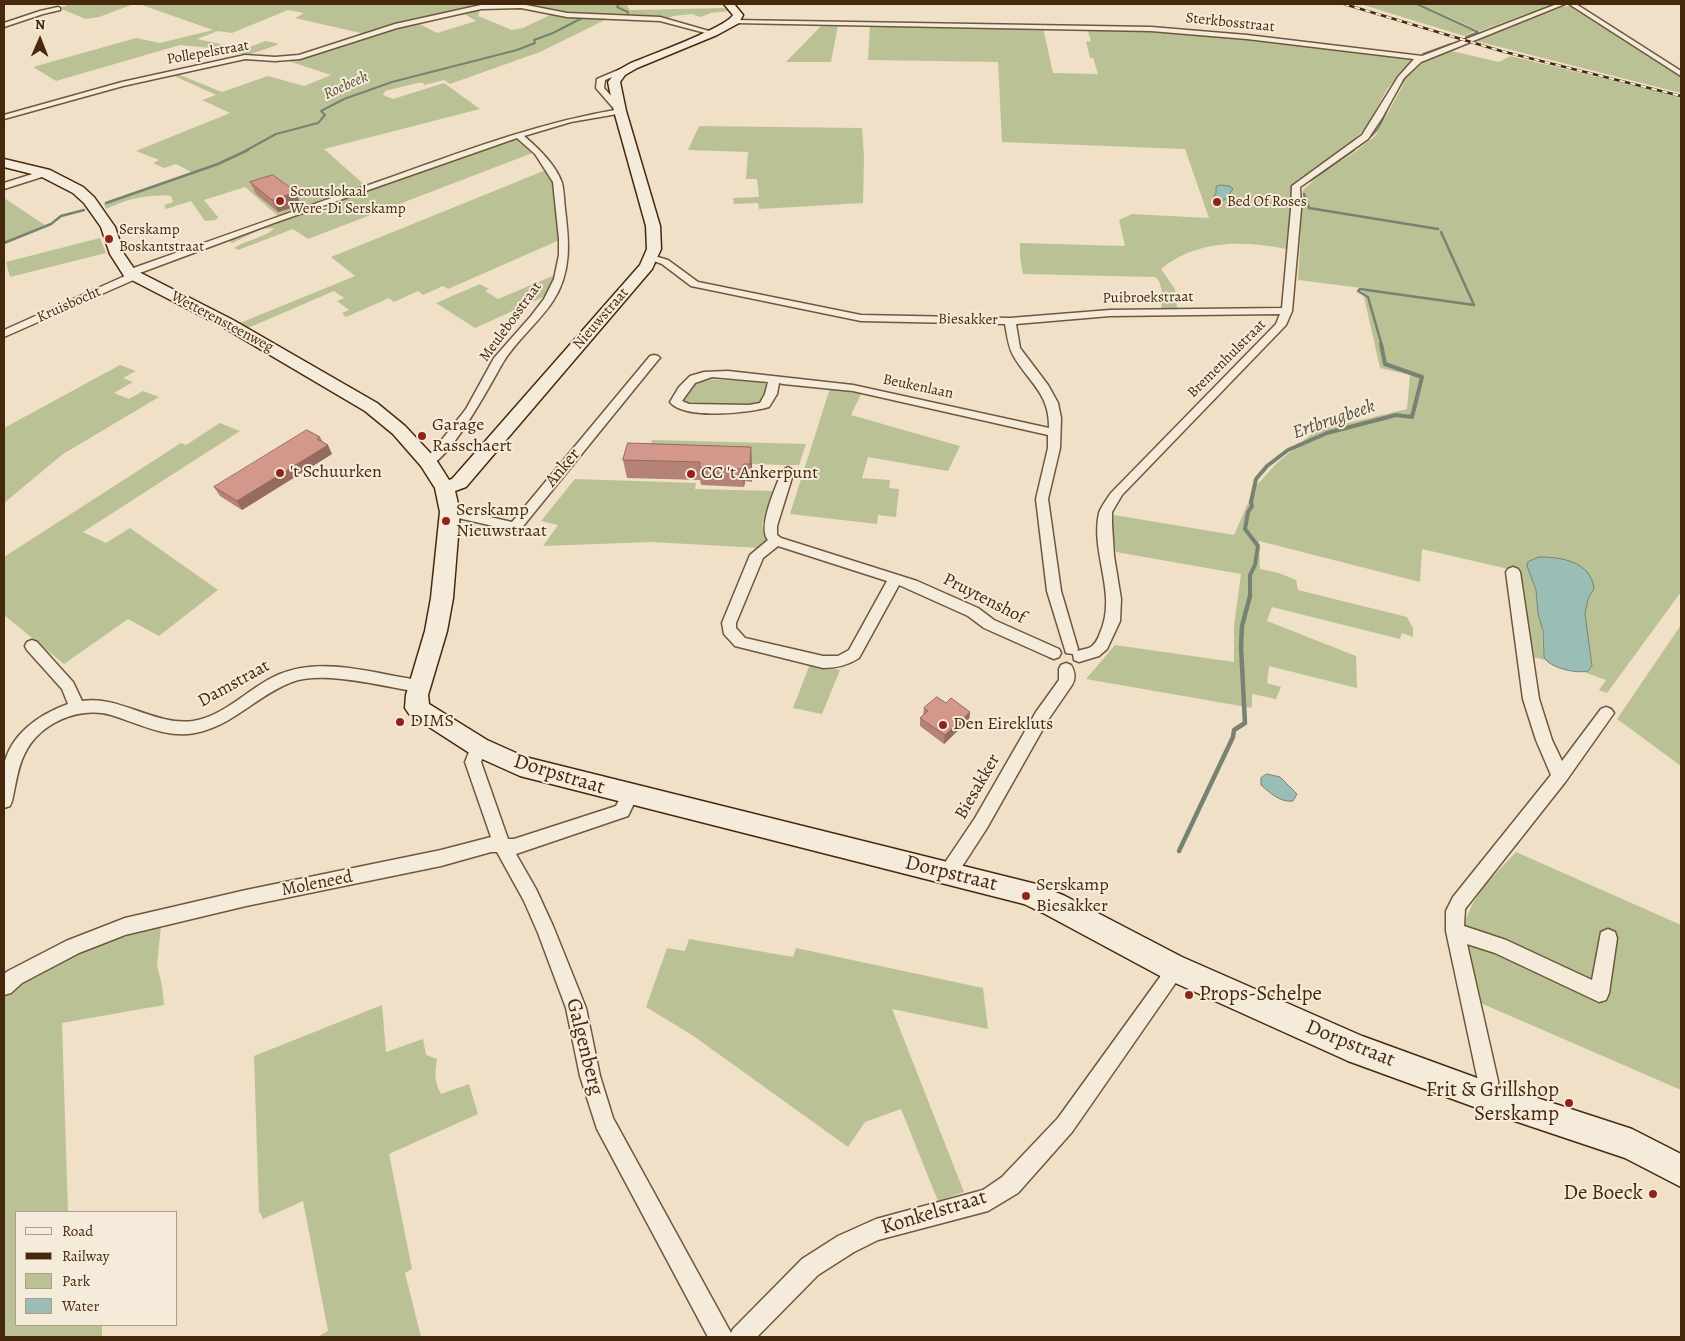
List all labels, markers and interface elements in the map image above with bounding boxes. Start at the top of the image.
street label: Sterkbosstraat [1185,9,1275,37]
north arrow [15,15,65,65]
text: N [35,15,46,34]
street label: Pollepelstraat [166,37,250,69]
water label: Roebeek [321,68,371,104]
place label: Scoutslokaal Were-Di Serskamp [290,183,406,218]
place label: Bed Of Roses [1227,193,1307,211]
marker: Scoutslokaal Were-Di Serskamp [274,195,286,207]
marker: Bed Of Roses [1211,196,1223,208]
place label: Serskamp Boskantstraat [119,221,204,256]
marker: Serskamp Boskantstraat [103,233,115,245]
street label: Meulebosstraat [476,279,546,365]
street label: Kruisbocht [34,283,104,327]
street label: Nieuwstraat [569,284,633,354]
street label: Wetterensteenweg [168,287,276,357]
street label: Puibroekstraat [1102,288,1194,308]
street label: Biesakker [938,310,998,330]
street label: Bremenhulstraat [1184,316,1270,402]
street label: Beukenlaan [881,371,955,403]
water label: Ertbrugbeek [1290,395,1378,445]
place label: Garage Rasschaert [432,415,512,458]
marker: Garage Rasschaert [416,430,428,442]
street label: Anker [541,444,585,492]
place label: 't Schuurken [290,462,382,484]
place label: CC 't Ankerpunt [701,463,818,485]
marker: 't Schuurken [274,467,286,479]
marker: CC 't Ankerpunt [685,468,697,480]
place label: Serskamp Nieuwstraat [456,500,547,542]
marker: Serskamp Nieuwstraat [440,515,452,527]
street label: Pruytenshof [939,569,1029,629]
street label: Damstraat [194,655,274,713]
place label: DIMS [410,711,454,733]
place label: Den Eirekluts [953,714,1053,736]
marker: DIMS [394,716,406,728]
marker: Den Eirekluts [937,719,949,731]
street label: Dorpstraat [510,749,608,801]
street label: Biesakker [951,751,1005,823]
street label: Dorpstraat [902,850,1000,898]
street label: Moleneed [280,867,354,901]
place label: Serskamp Biesakker [1036,875,1109,918]
marker: Serskamp Biesakker [1020,890,1032,902]
place label: Props-Schelpe [1199,982,1322,1008]
marker: Props-Schelpe [1183,989,1195,1001]
street label: Galgenberg [560,996,608,1098]
street label: Dorpstraat [1302,1015,1398,1073]
place label: Frit & Grillshop Serskamp [1426,1078,1559,1128]
marker: Frit & Grillshop Serskamp [1563,1097,1575,1109]
place label: De Boeck [1563,1181,1643,1207]
street label: Konkelstraat [878,1185,990,1241]
marker: De Boeck [1647,1188,1659,1200]
legend [15,1211,178,1326]
text: Road [62,1221,93,1241]
text: Railway [62,1246,109,1266]
text: Park [62,1271,90,1291]
text: Water [62,1296,99,1316]

